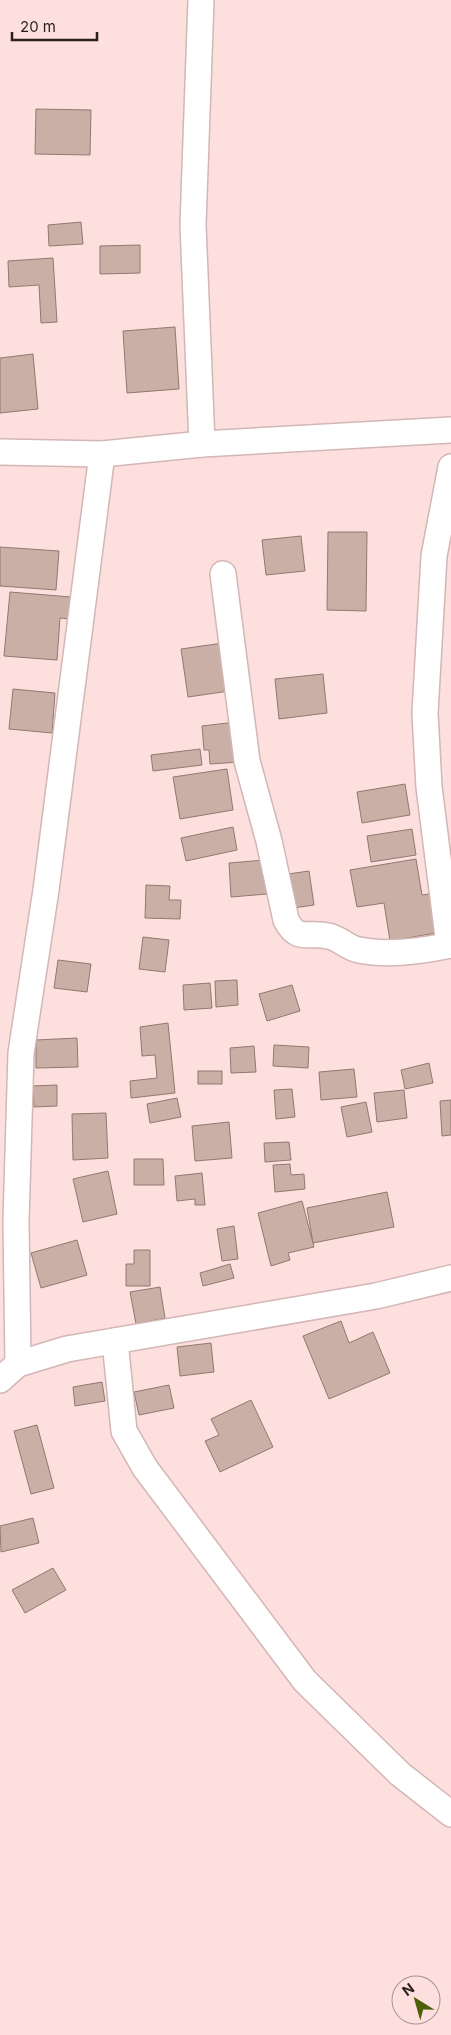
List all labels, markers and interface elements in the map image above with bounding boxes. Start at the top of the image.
scale bar [12,10,98,42]
text: 20 m [20,17,56,36]
north arrow [391,1975,441,2025]
text: N [398,1979,417,1999]

